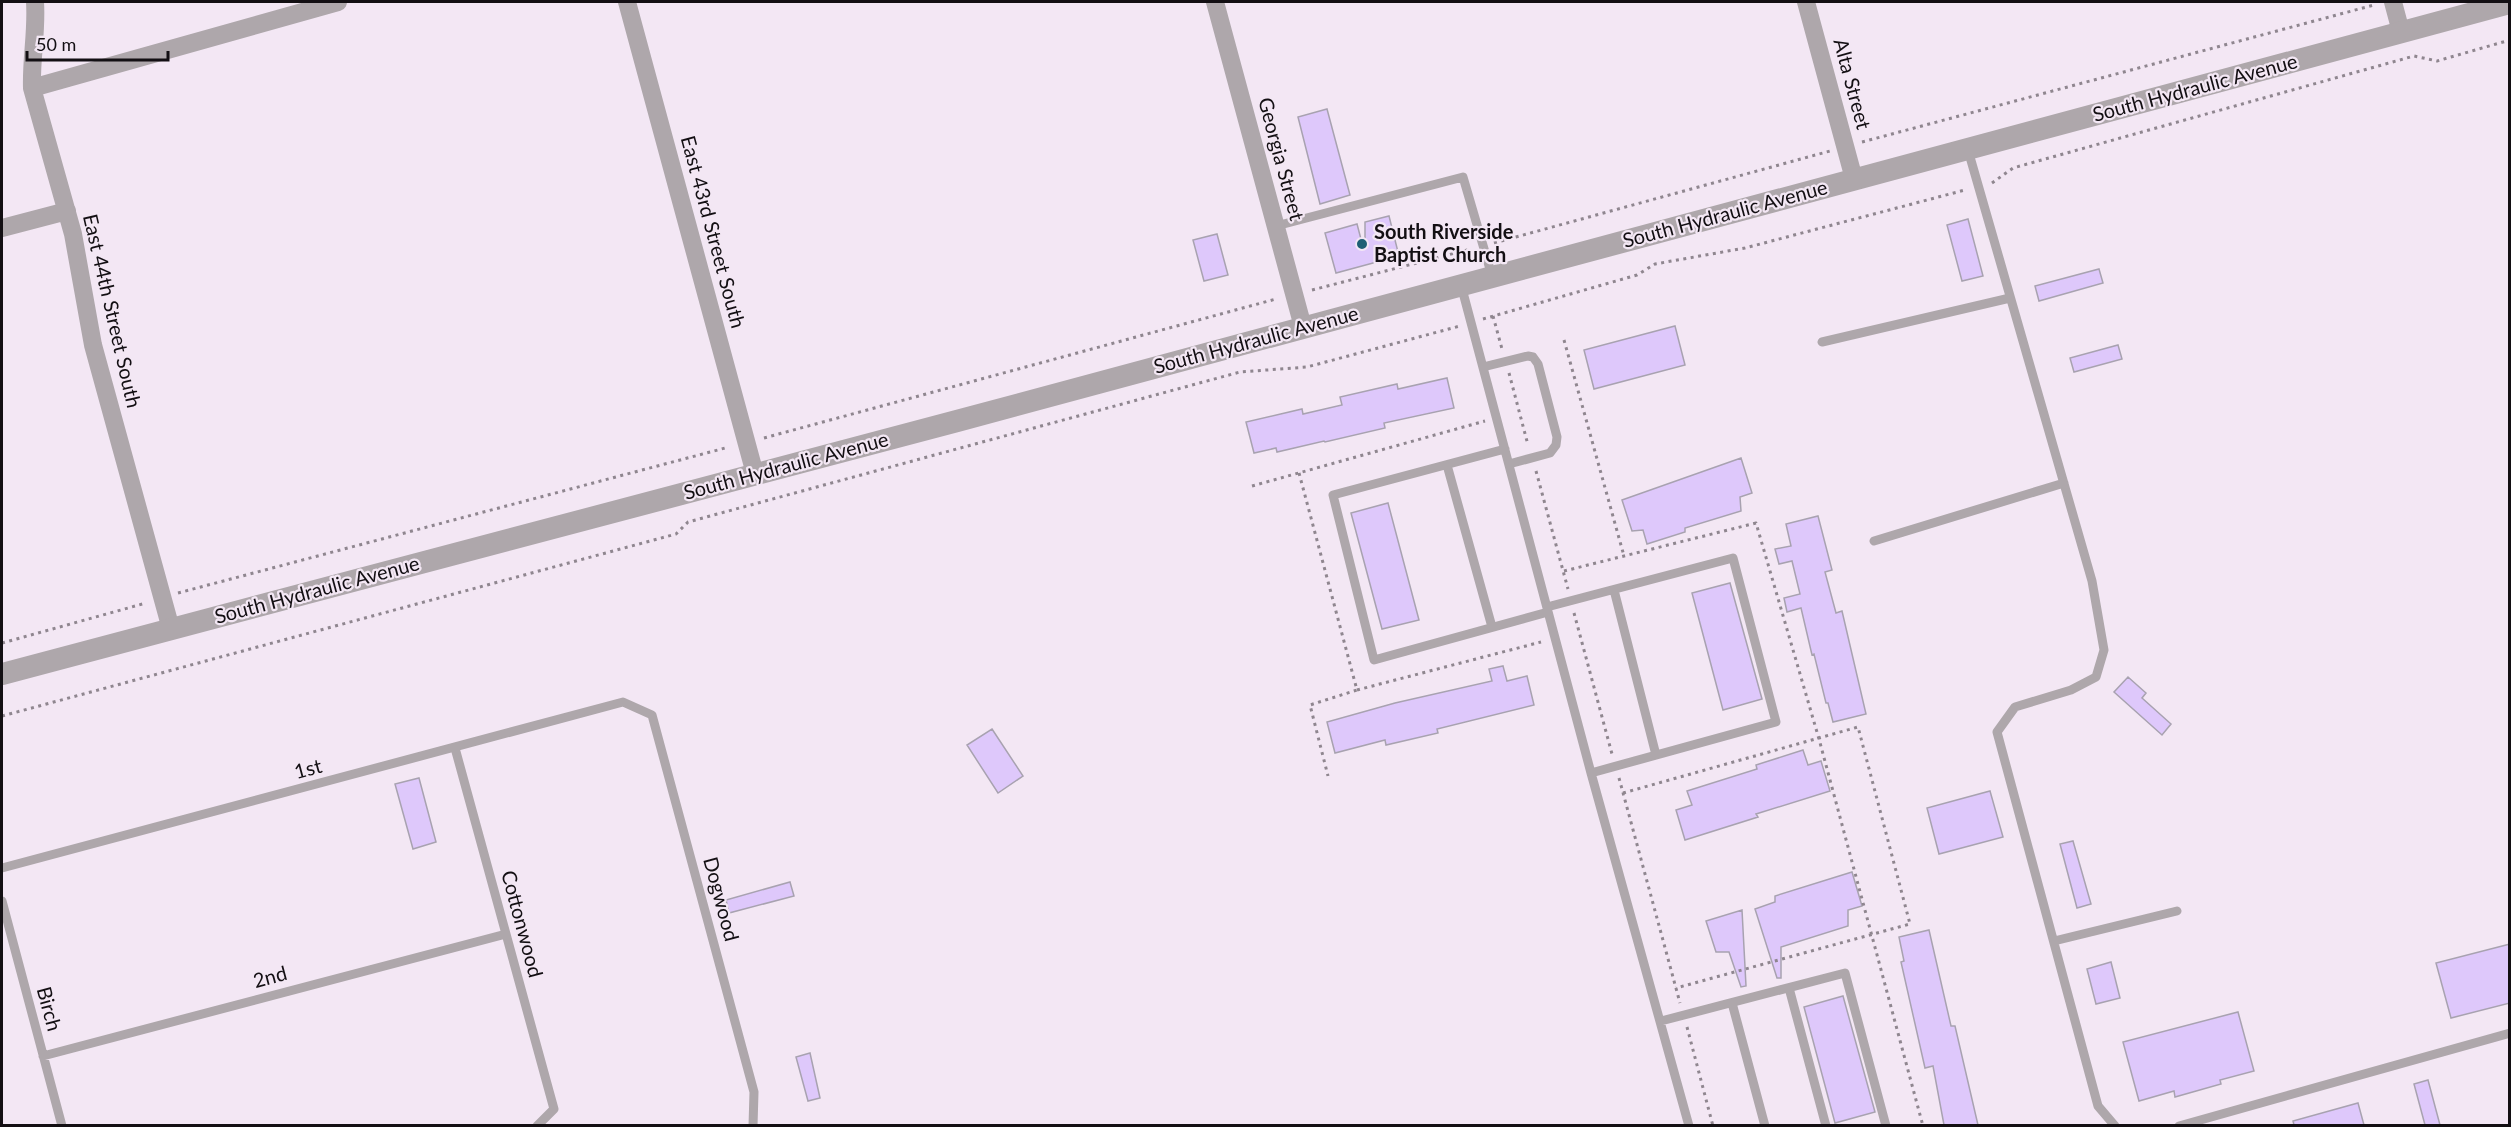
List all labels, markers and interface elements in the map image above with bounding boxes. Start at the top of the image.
scale bar [27,24,168,62]
text: 50 m [36,33,76,55]
street label: Alta Street [1829,36,1877,132]
street label: South Hydraulic Avenue [2090,48,2300,126]
street label: Georgia Street [1254,95,1310,223]
street label: East 43rd Street South [677,133,751,331]
street label: South Hydraulic Avenue [1620,174,1830,252]
street label: East 44th Street South [79,211,147,410]
place label: South Riverside Baptist Church [1374,219,1514,266]
marker: South Riverside Baptist Church [1355,237,1369,251]
street label: South Hydraulic Avenue [1151,300,1361,378]
street label: South Hydraulic Avenue [681,426,891,504]
street label: South Hydraulic Avenue [212,550,422,628]
street label: 1st [291,753,324,783]
street label: Dogwood [699,854,745,943]
street label: Cottonwood [497,868,549,980]
street label: 2nd [250,960,289,992]
street label: Birch [33,984,67,1034]

